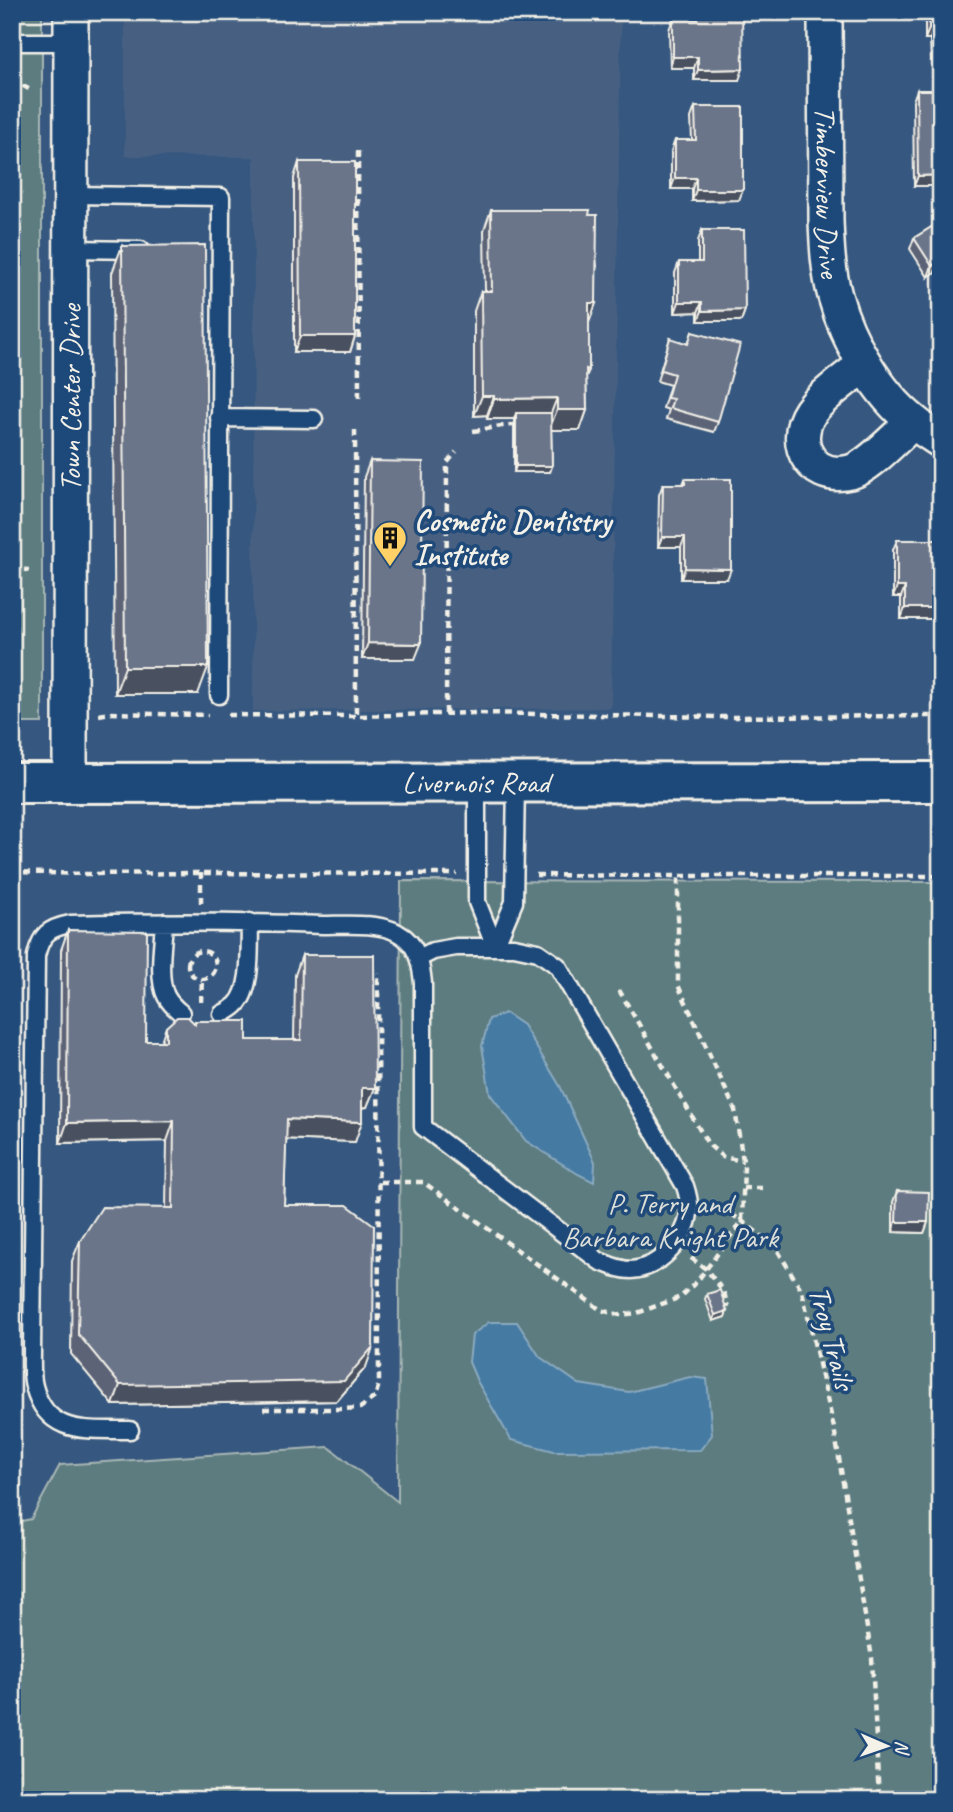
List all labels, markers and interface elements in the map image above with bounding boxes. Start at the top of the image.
street label: Timberview Drive [806,106,850,283]
street label: Town Center Drive [51,302,90,491]
place label: Cosmetic Dentistry Institute [414,502,614,574]
building icon: Cosmetic Dentistry Institute [371,519,409,568]
street label: Livernois Road [402,763,554,802]
park label: P. Terry and Barbara Knight Park [562,1184,780,1256]
street label: Troy Trails [800,1282,865,1397]
north arrow [852,1710,922,1780]
text: N [890,1740,914,1756]

